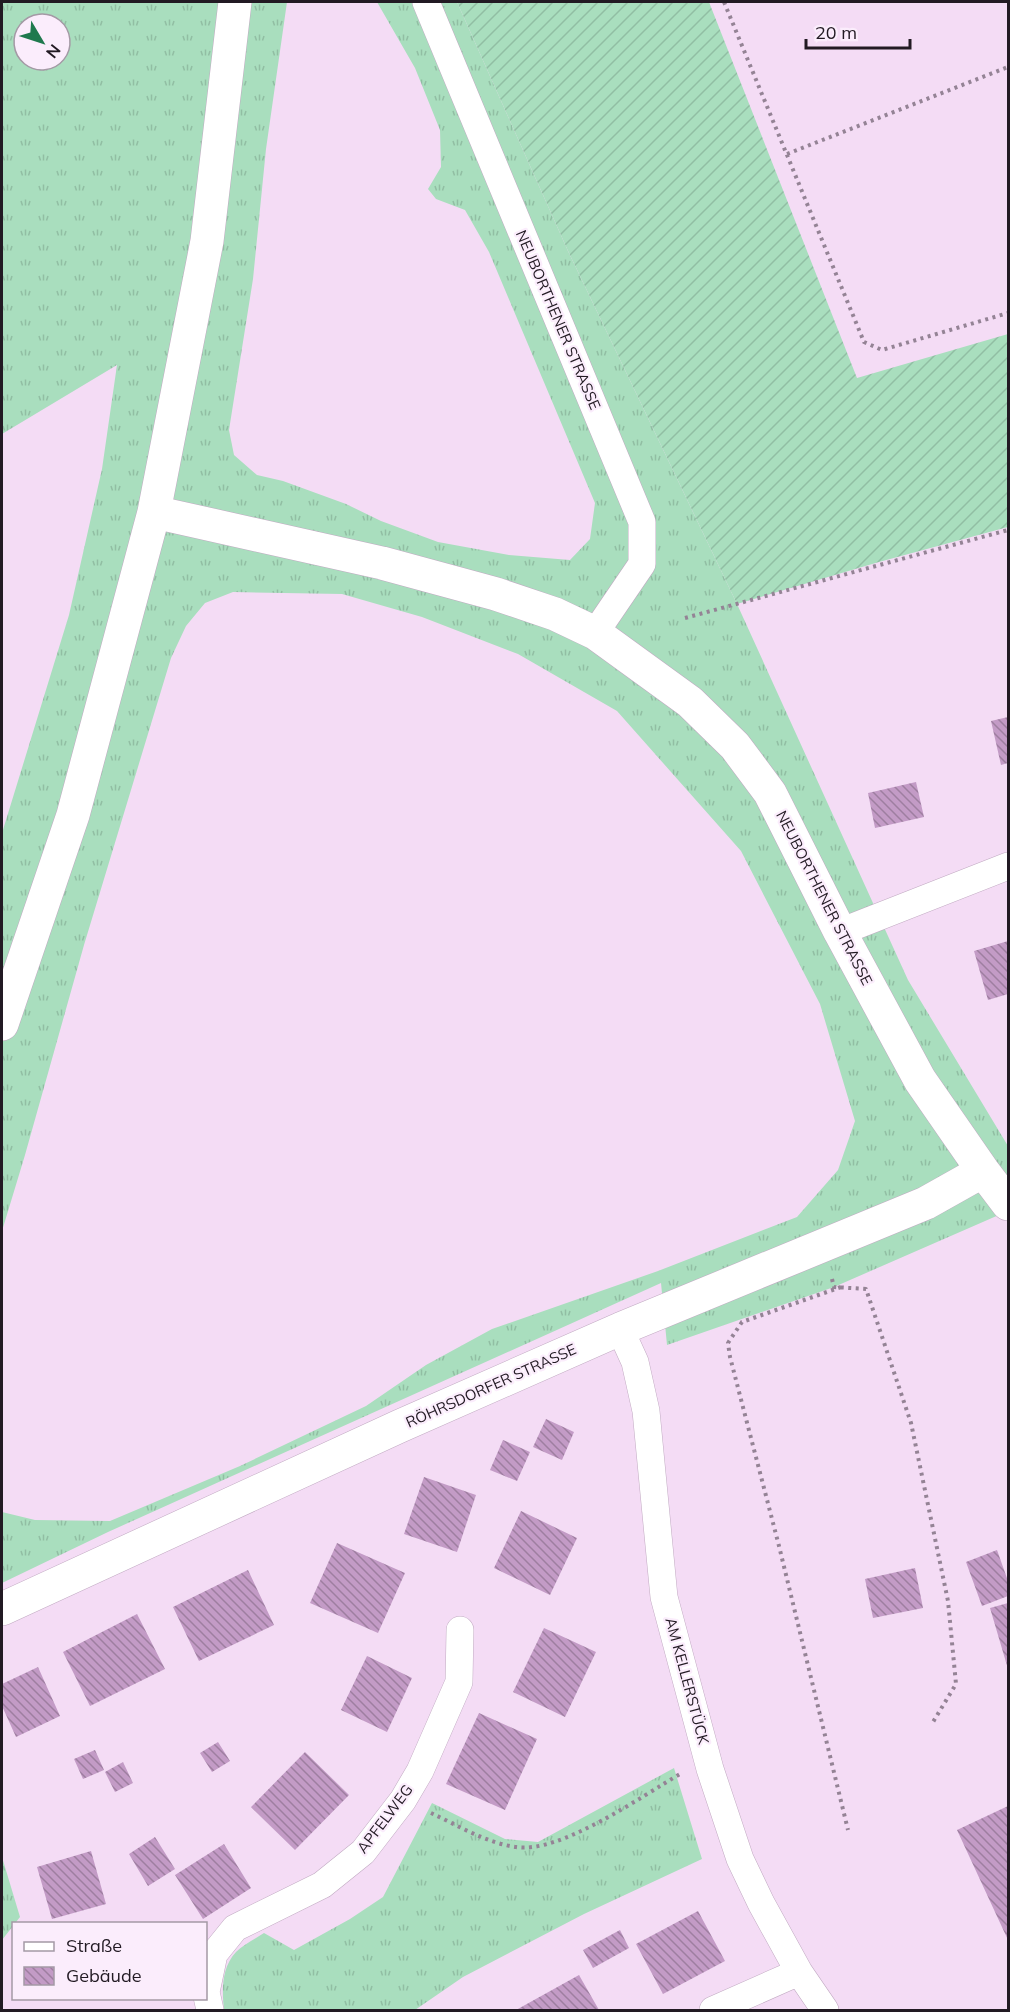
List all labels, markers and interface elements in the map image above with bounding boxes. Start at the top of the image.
north arrow [12,12,72,72]
scale bar [806,12,910,50]
text: 20 m [815,21,857,44]
text: N [42,40,65,62]
street label: NEUBORTHENER STRASSE [512,227,605,413]
street label: NEUBORTHENER STRASSE [772,807,877,988]
street label: RÖHRSDORFER STRASSE [403,1339,579,1432]
street label: AM KELLERSTÜCK [661,1615,714,1747]
street label: APFELWEG [353,1781,417,1857]
legend [12,1922,207,2000]
text: Straße [66,1934,122,1957]
text: Gebäude [66,1964,142,1987]

